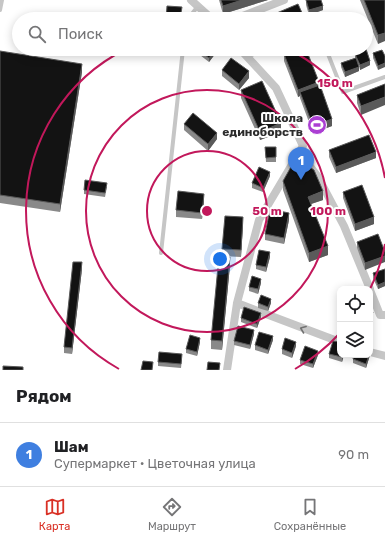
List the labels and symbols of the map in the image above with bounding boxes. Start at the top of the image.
text: 150 m [317,76,353,90]
place label: Школа единоборств [222,111,303,139]
sports icon: Школа единоборств [306,114,328,136]
pin: 1 [288,147,314,180]
centre of rings [200,204,214,218]
text: 50 m [252,204,282,218]
text: 100 m [310,204,346,218]
your location [210,249,230,269]
one-way arrow [300,325,307,333]

